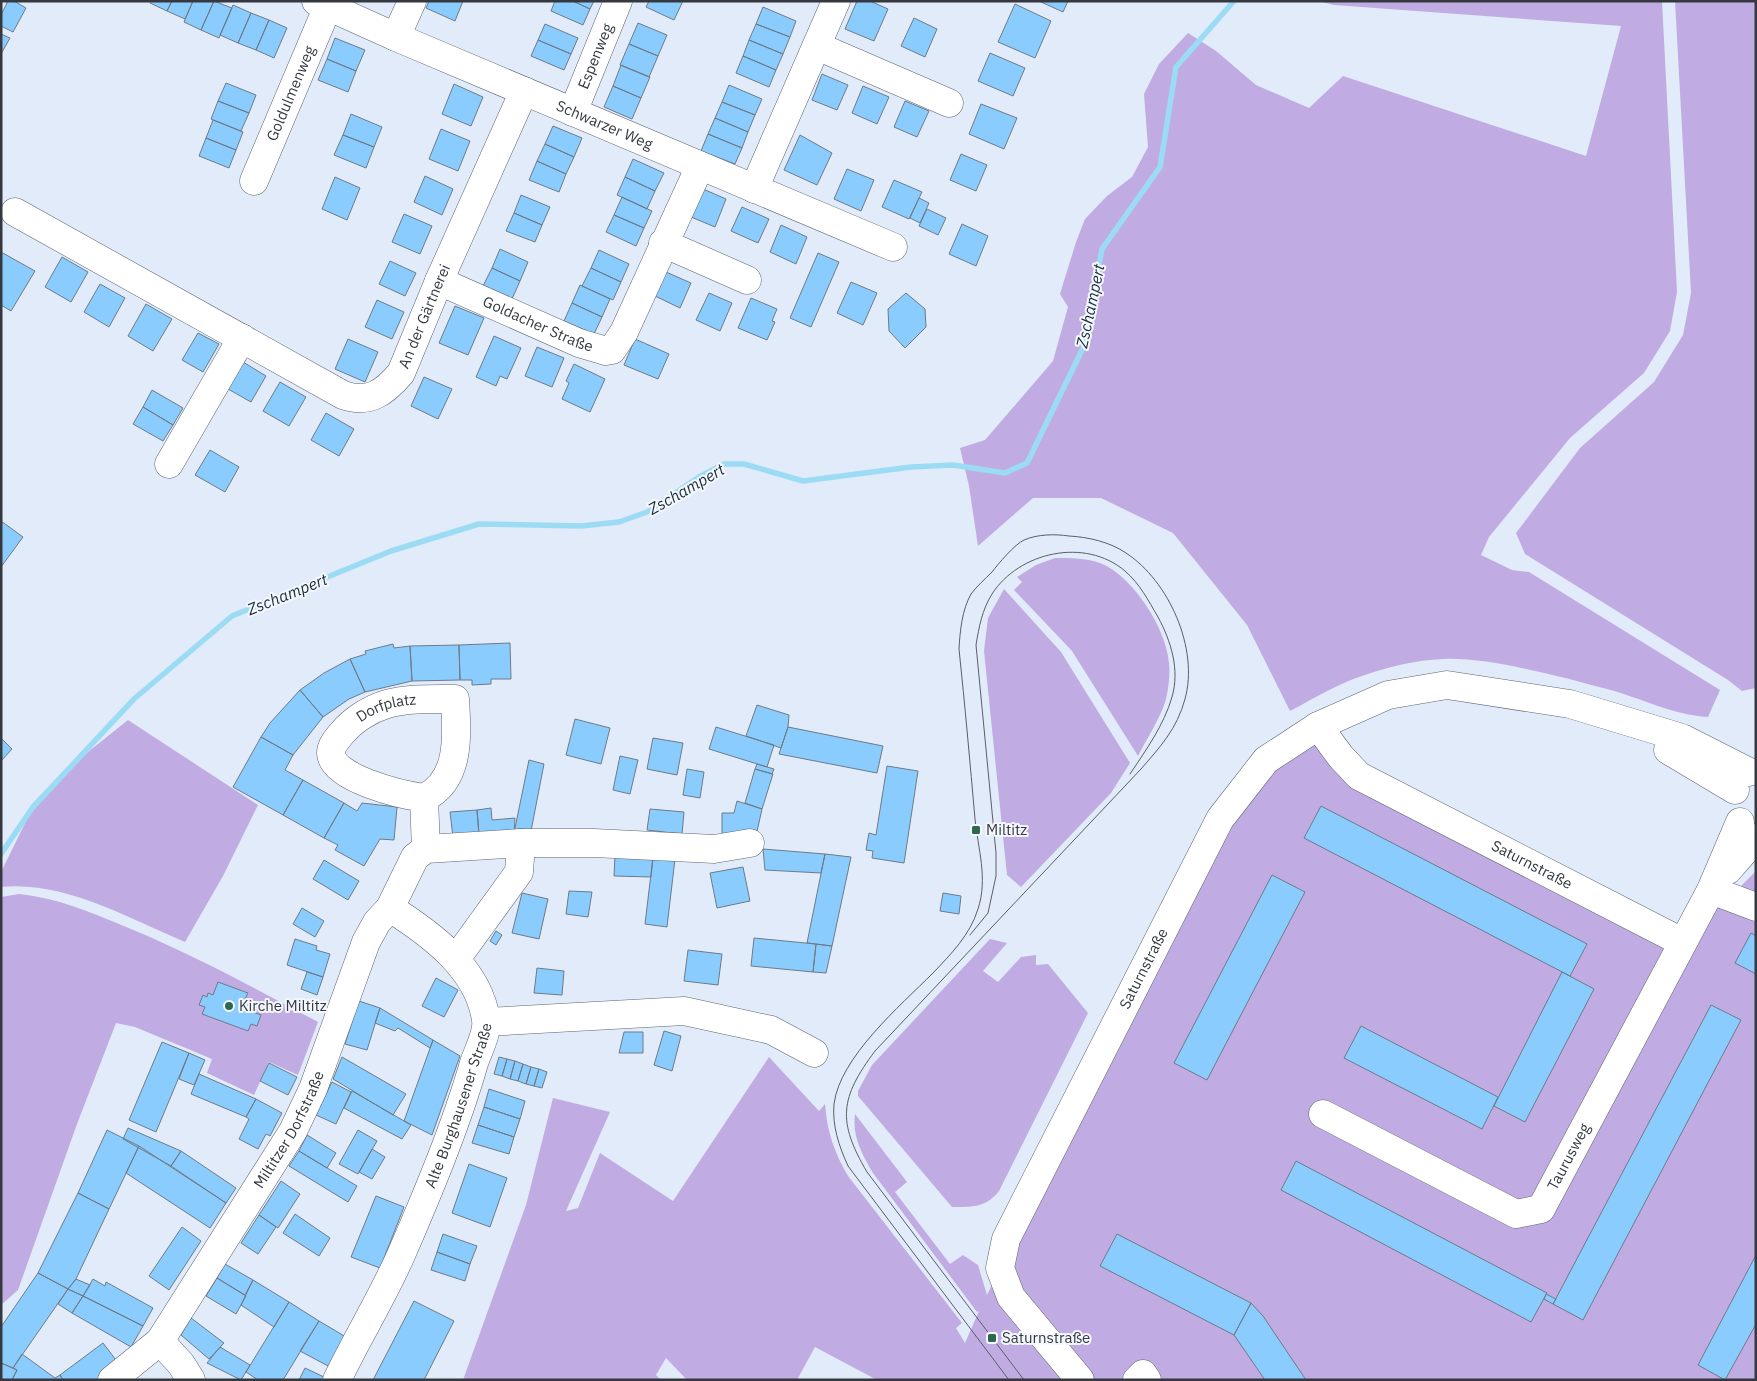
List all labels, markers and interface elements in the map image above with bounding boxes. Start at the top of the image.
street label: Espenweg [573,21,617,92]
street label: Goldulmenweg [262,43,319,144]
street label: Schwarzer Weg [553,96,656,153]
street label: An der Gärtnerei [394,261,454,371]
water label: Zschampert [1071,262,1109,350]
street label: Goldacher Straße [480,292,595,356]
water label: Zschampert [643,459,728,519]
water label: Zschampert [243,569,331,619]
street label: Dorfplatz [352,689,417,726]
place label: Miltitz [986,820,1027,839]
marker: Miltitz [970,824,982,836]
street label: Saturnstraße [1488,836,1576,893]
street label: Saturnstraße [1115,925,1172,1012]
place label: Kirche Miltitz [239,996,327,1015]
marker: Kirche Miltitz [223,1000,235,1012]
street label: Alte Burghausener Straße [420,1022,495,1191]
street label: Miltitzer Dorfstraße [249,1068,328,1192]
street label: Taurusweg [1543,1120,1594,1193]
place label: Saturnstraße [1002,1328,1090,1347]
marker: Saturnstraße [986,1332,998,1344]

